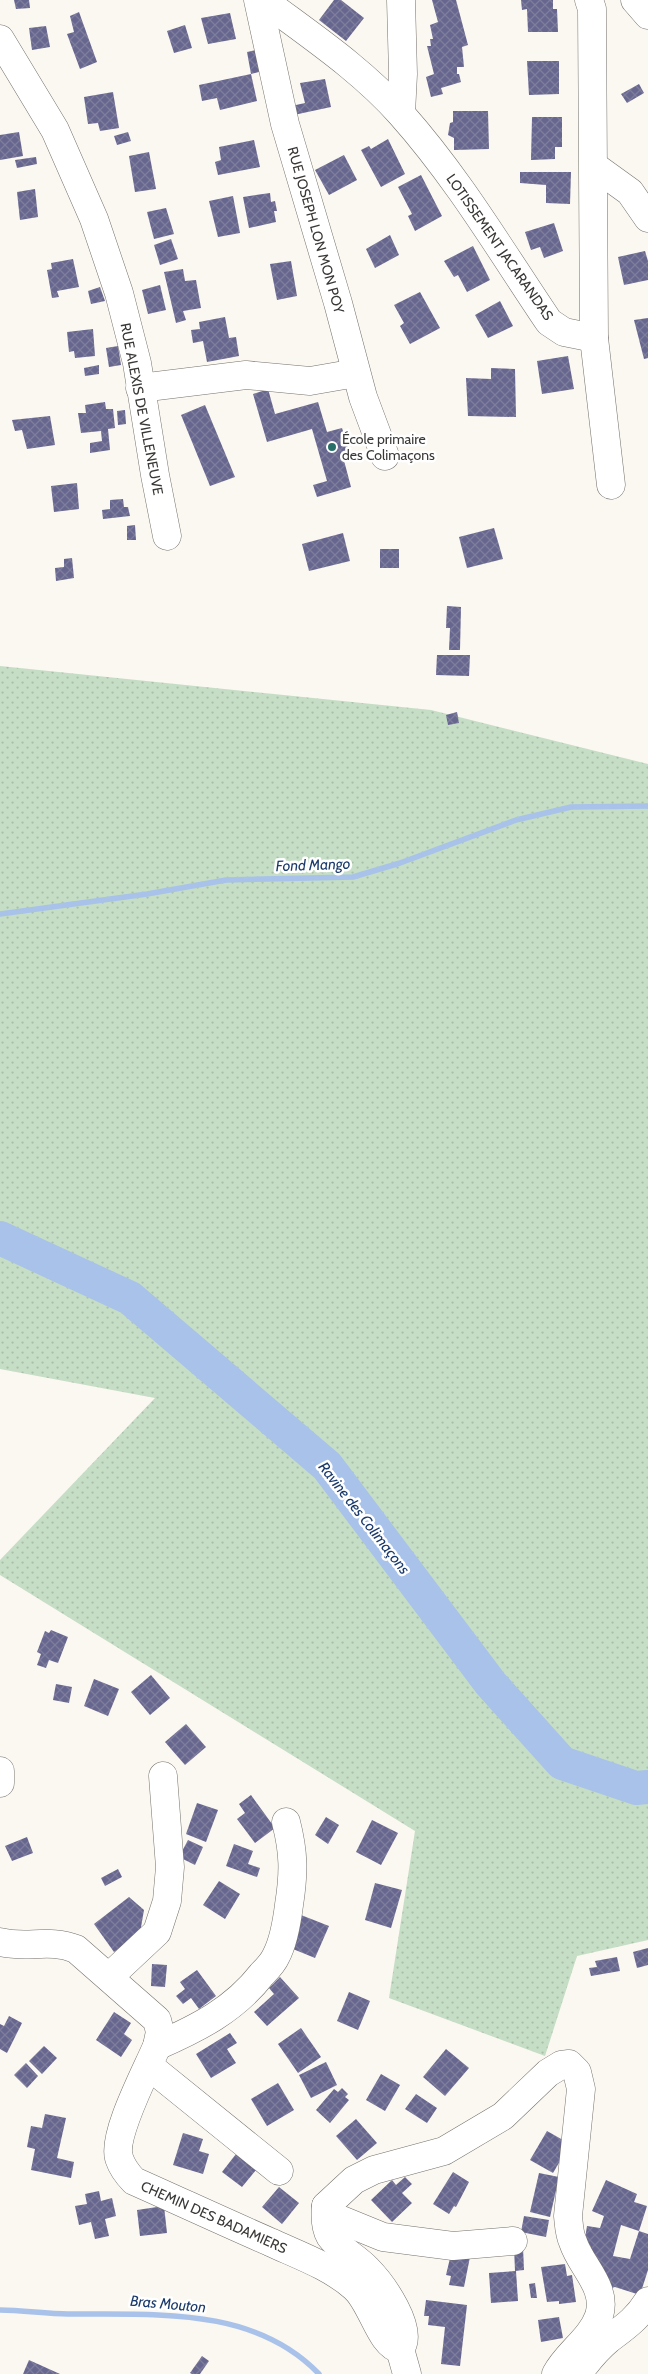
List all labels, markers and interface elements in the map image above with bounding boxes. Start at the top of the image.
street label: RUE JOSEPH LON MON POY [284,145,349,317]
street label: LOTISSEMENT JACARANDAS [442,170,558,324]
street label: RUE ALEXIS DE VILLENEUVE [116,321,168,497]
place label: École primaire des Colimaçons [342,430,435,464]
marker: École primaire des Colimaçons [326,441,338,453]
water label: Fond Mango [275,855,351,875]
water label: Ravine des Colimaçons [315,1458,414,1578]
street label: CHEMIN DES BADAMIERS [138,2177,290,2257]
water label: Bras Mouton [129,2292,207,2316]

